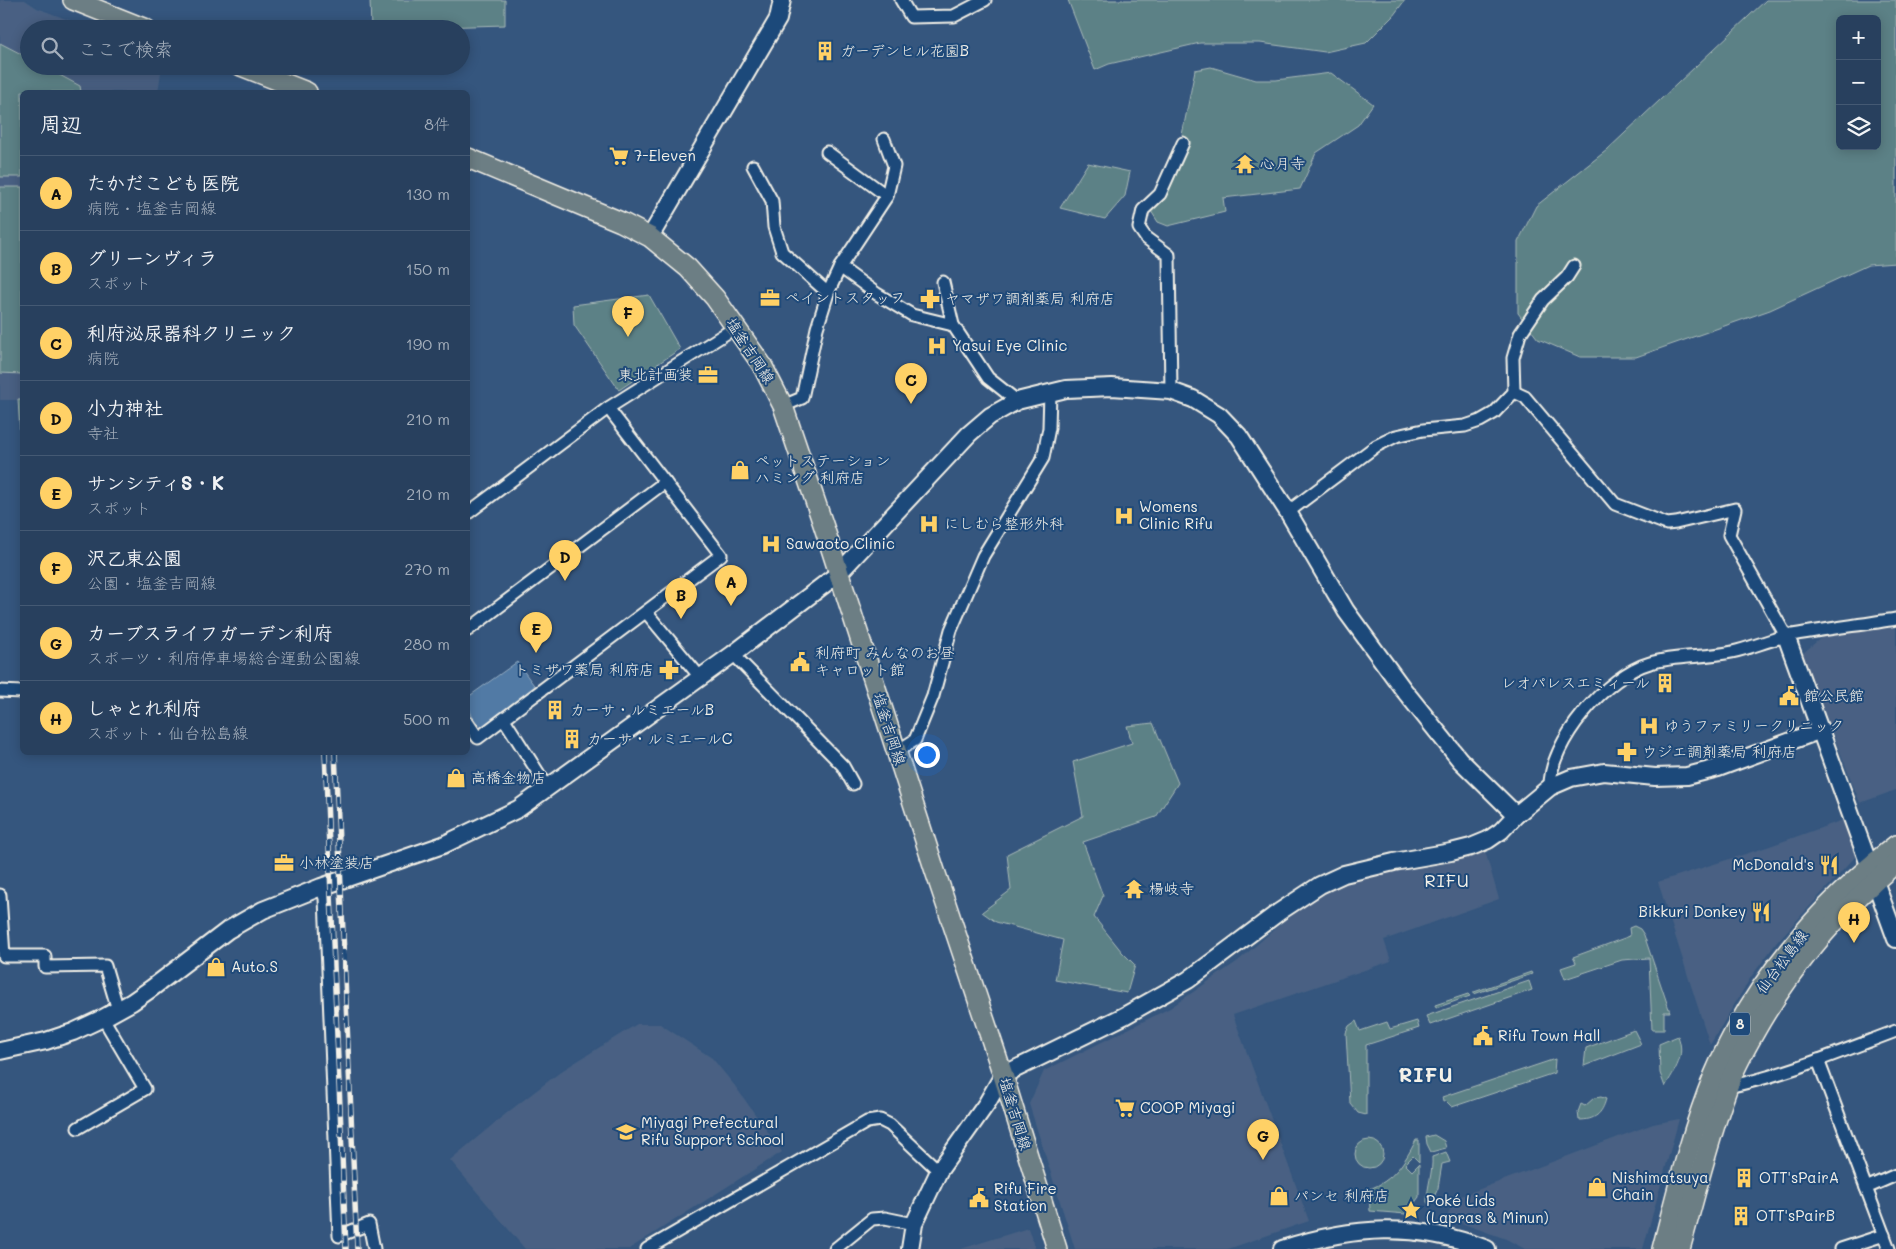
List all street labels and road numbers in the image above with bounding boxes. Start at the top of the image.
street label: 塩釜吉岡線 [722,314,780,387]
street label: 塩釜吉岡線 [869,690,911,767]
street label: 仙台松島線 [1751,925,1812,997]
road number: 8 [1730,1012,1750,1036]
street label: 塩釜吉岡線 [995,1075,1036,1153]

